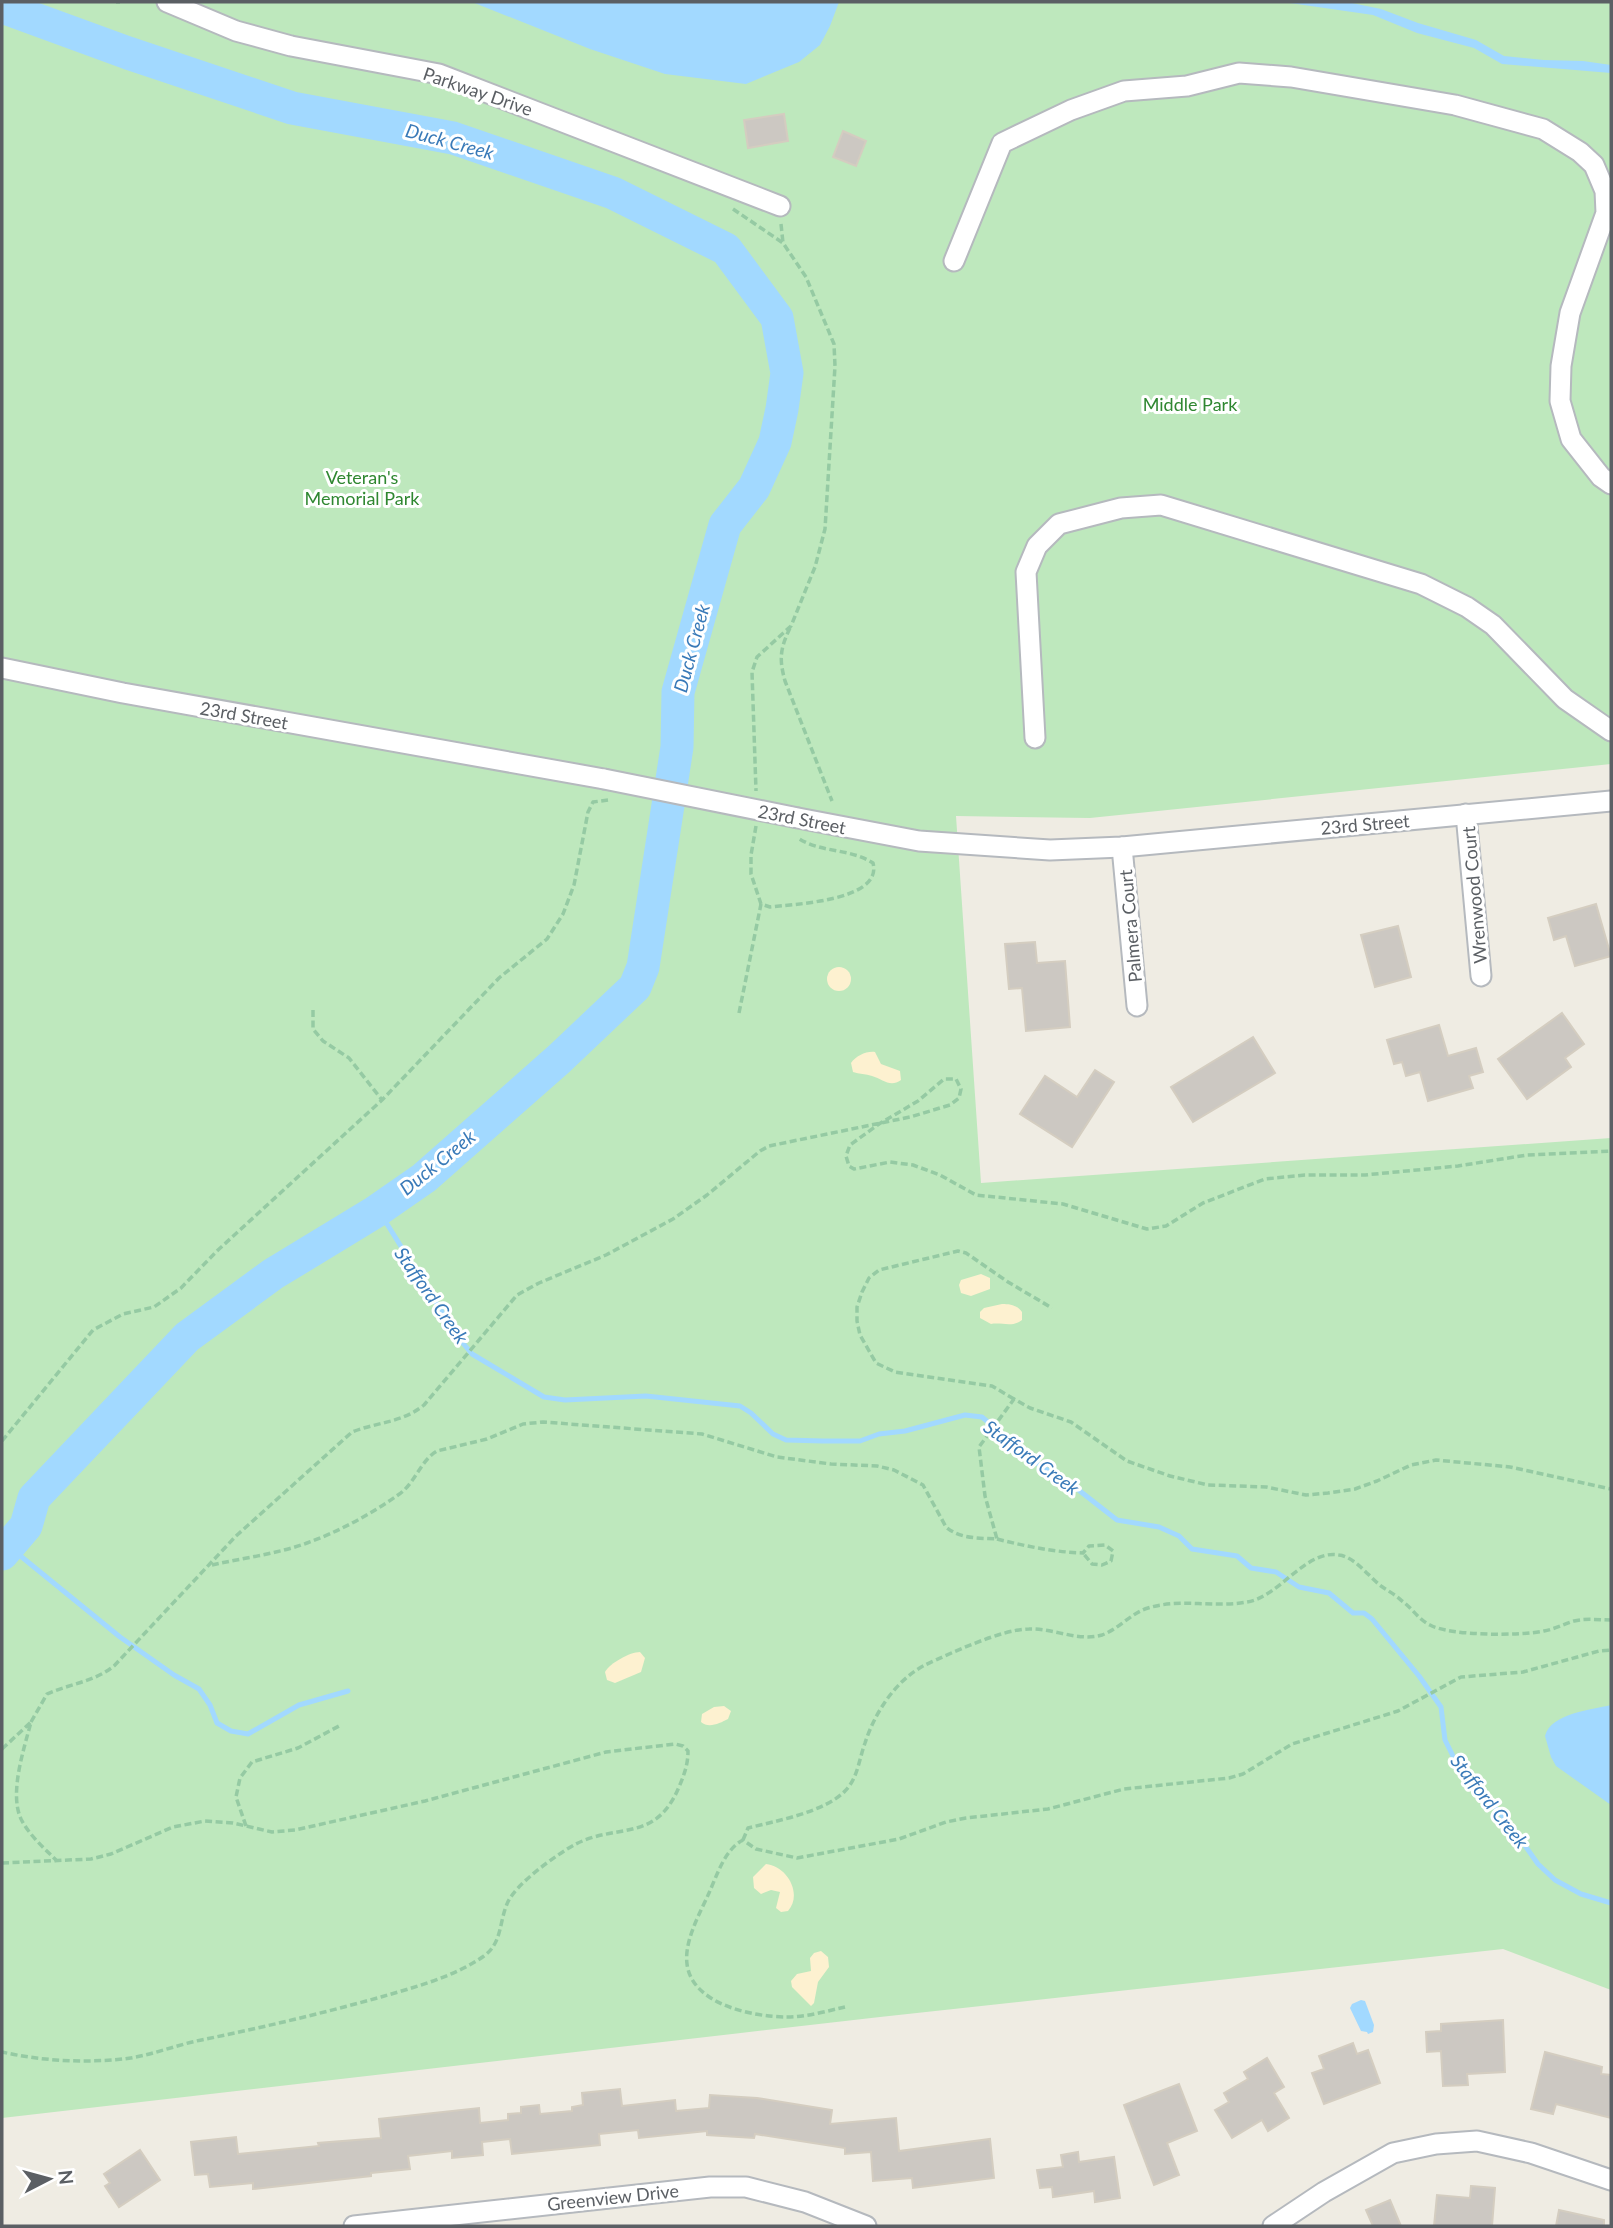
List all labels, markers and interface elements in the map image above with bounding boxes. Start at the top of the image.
street label: Parkway Drive [420,62,536,120]
water label: Duck Creek [403,118,498,164]
park label: Middle Park [1143,393,1238,415]
park label: Veteran's Memorial Park [305,466,420,509]
water label: Duck Creek [668,600,714,695]
street label: 23rd Street [198,696,290,734]
street label: 23rd Street [756,800,848,838]
street label: 23rd Street [1320,809,1411,839]
street label: Wrenwood Court [1457,825,1491,965]
street label: Palmera Court [1114,868,1146,983]
water label: Duck Creek [395,1124,480,1199]
water label: Stafford Creek [390,1242,474,1348]
water label: Stafford Creek [980,1415,1085,1500]
water label: Stafford Creek [1446,1750,1534,1853]
north arrow [14,2144,84,2214]
text: N [54,2169,79,2186]
street label: Greenview Drive [546,2179,680,2215]

